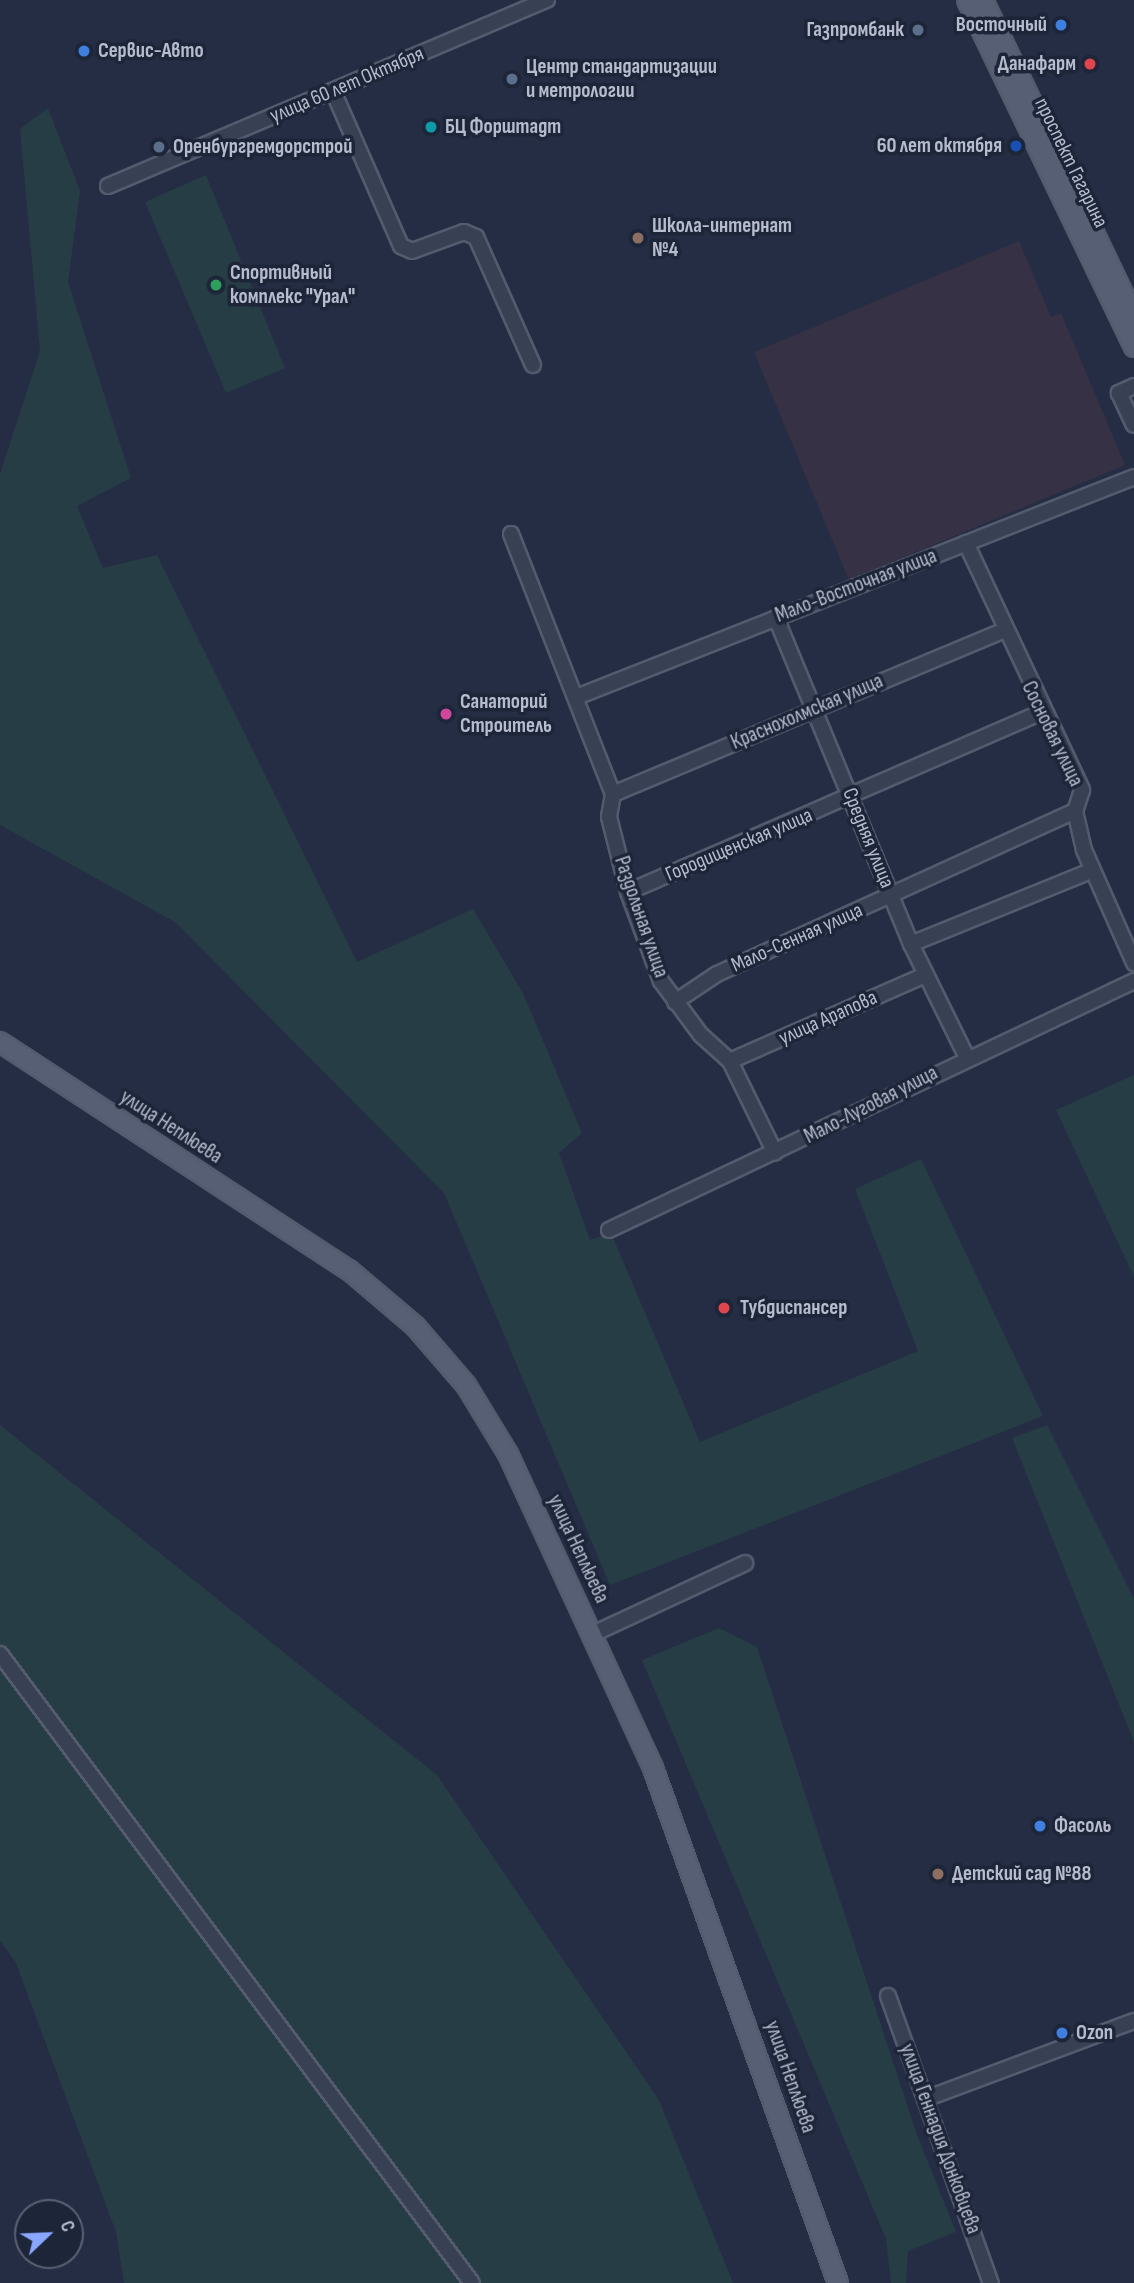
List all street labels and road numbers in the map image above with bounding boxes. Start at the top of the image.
street label: улица 60 лет Октября [266,41,428,129]
street label: проспект Гагарина [1029,94,1113,232]
street label: Мало-Восточная улица [772,544,940,628]
street label: Краснохолмская улица [727,669,887,755]
street label: Сосновая улица [1016,677,1088,791]
street label: Средняя улица [837,784,899,892]
street label: Городищенская улица [662,803,816,887]
street label: Раздольная улица [608,853,674,981]
street label: Мало-Сенная улица [727,898,867,978]
street label: улица Арапова [775,985,881,1051]
street label: Мало-Луговая улица [800,1061,942,1149]
street label: улица Неплюева [115,1085,227,1169]
street label: улица Неплюева [542,1491,614,1607]
street label: улица Неплюева [759,2018,821,2136]
street label: улица Геннадия Донковцева [894,2041,986,2237]

